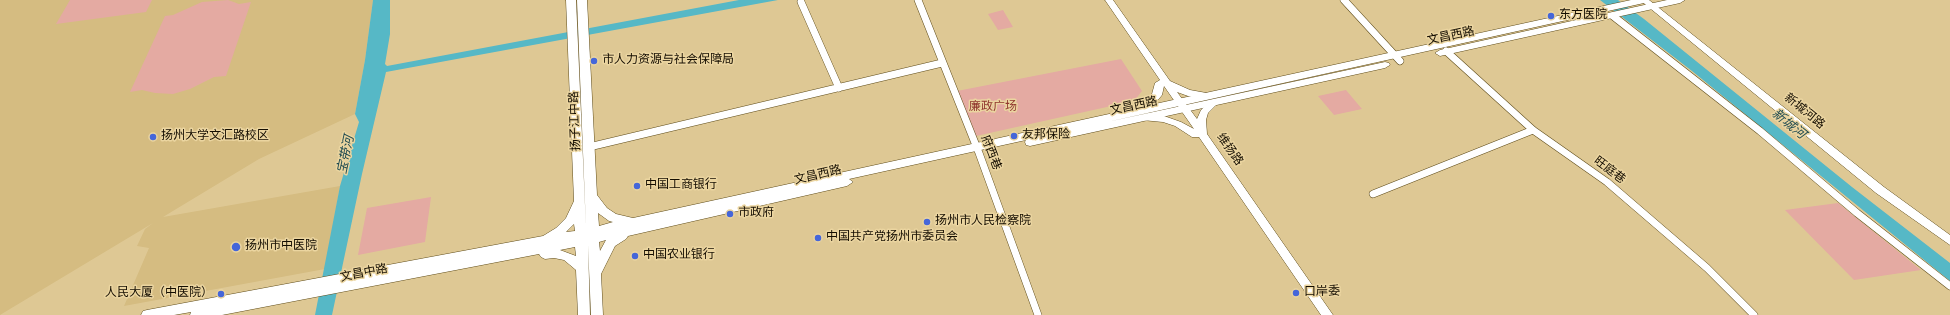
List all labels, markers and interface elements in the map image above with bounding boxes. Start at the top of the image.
place label: 东方医院 [1559,9,1607,23]
marker: 东方医院 [1546,11,1556,21]
street label: 文昌西路 [1426,25,1476,49]
place label: 市人力资源与社会保障局 [602,54,734,68]
marker: 市人力资源与社会保障局 [589,56,599,66]
street label: 扬子江中路 [568,91,584,151]
street label: 新城河路 [1781,91,1827,133]
street label: 文昌西路 [1109,95,1159,119]
park label: 廉政广场 [969,101,1017,115]
water label: 新城河 [1768,107,1808,143]
place label: 友邦保险 [1022,129,1070,143]
place label: 扬州大学文汇路校区 [161,130,269,144]
marker: 友邦保险 [1009,131,1019,141]
street label: 维扬路 [1213,131,1245,169]
marker: 扬州大学文汇路校区 [148,132,158,142]
water label: 宝带河 [335,134,359,176]
street label: 府西巷 [977,134,1003,172]
street label: 旺庭巷 [1590,154,1628,188]
street label: 文昌西路 [793,164,843,188]
place label: 中国工商银行 [645,179,717,193]
marker: 中国工商银行 [632,181,642,191]
place label: 市政府 [738,207,774,221]
marker: 市政府 [725,209,735,219]
place label: 扬州市人民检察院 [935,215,1031,229]
marker: 扬州市人民检察院 [922,217,932,227]
place label: 中国共产党扬州市委员会 [826,231,958,245]
marker: 中国共产党扬州市委员会 [813,233,823,243]
place label: 扬州市中医院 [245,240,317,254]
marker: 扬州市中医院 [230,241,242,253]
place label: 中国农业银行 [643,249,715,263]
marker: 中国农业银行 [630,251,640,261]
street label: 文昌中路 [339,262,389,286]
place label: 口岸委 [1304,286,1340,300]
place label: 人民大厦（中医院） [105,287,213,301]
marker: 口岸委 [1291,288,1301,298]
marker: 人民大厦（中医院） [216,289,226,299]

